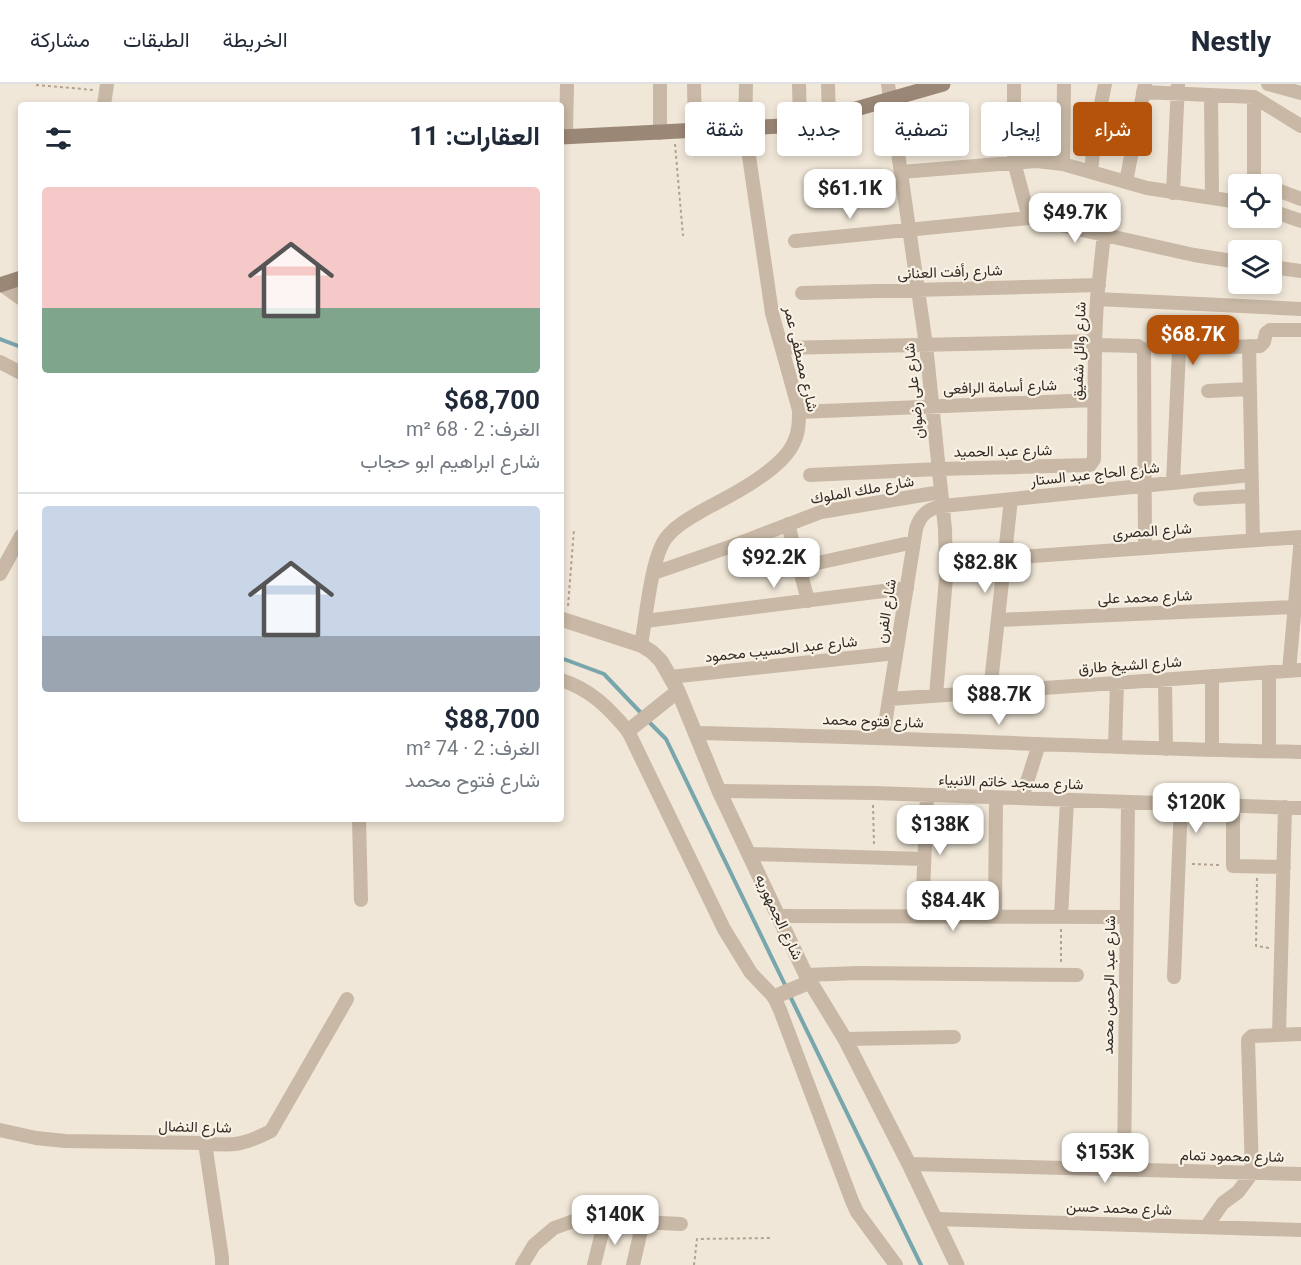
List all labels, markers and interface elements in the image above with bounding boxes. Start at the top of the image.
text: Nestly [1191,25,1271,58]
text: مشاركة [30,28,90,52]
text: الطبقات [123,28,190,52]
text: الخريطة [223,28,288,52]
chip: شقة [685,102,765,156]
chip: جديد [777,102,862,156]
chip: تصفية [874,102,969,156]
chip: إيجار [981,102,1061,156]
chip: شراء [1073,102,1152,156]
text: العقارات: 11 [409,121,540,151]
icon: filters [42,122,75,155]
pin: $61.1K [801,169,899,220]
map controls [1228,174,1282,294]
button: locate [1228,174,1282,228]
text: $61.1K [818,176,882,200]
pin: $49.7K [1026,193,1124,244]
text: $49.7K [1043,200,1107,224]
icon: home [237,226,345,334]
button: layers [1228,240,1282,294]
street label: شارع رأفت العنانى [897,261,1003,285]
street label: شارع وائل شفيق [1068,301,1092,401]
street label: شارع مصطفى عمر [778,303,822,414]
pin: $68.7K [1144,315,1242,366]
text: $68.7K [1161,322,1225,346]
street label: شارع على رضوان [900,342,930,440]
street label: شارع أسامة الرافعى [943,376,1057,400]
text: $68,700 [444,385,540,415]
text: الغرف: 2 · 68 m² [406,417,540,441]
street label: شارع عبد الحميد [954,441,1053,463]
text: شارع ابراهيم ابو حجاب [360,449,540,473]
street label: شارع الحاج عبد الستار [1029,458,1161,492]
street label: شارع ملك الملوك [809,472,916,510]
street label: شارع المصرى [1112,519,1193,545]
pin: $92.2K [725,538,823,589]
pin: $82.8K [936,543,1034,594]
icon: home [237,545,345,653]
text: $92.2K [742,545,806,569]
text: $82.8K [953,550,1017,574]
street label: شارع الفرن [872,577,902,645]
street label: شارع محمد على [1097,586,1193,610]
street label: شارع عبد الحسيب محمود [704,632,858,668]
street label: شارع الشيخ طارق [1078,652,1183,680]
pin: $88.7K [950,675,1048,726]
text: $88.7K [967,682,1031,706]
text: $88,700 [444,704,540,734]
street label: شارع فتوح محمد [822,710,924,734]
text: الغرف: 2 · 74 m² [406,736,540,760]
text: شارع فتوح محمد [405,768,540,792]
street label: شارع مسجد خاتم الانبياء [938,770,1084,796]
pin: $120K [1154,783,1238,834]
text: $120K [1167,790,1225,814]
pin: $138K [898,805,982,856]
text: $138K [911,812,969,836]
street label: شارع الجمهوريه [750,871,807,964]
pin: $84.4K [904,881,1002,932]
text: $84.4K [921,888,985,912]
street label: شارع عبد الرحمن محمد [1099,915,1121,1055]
street label: شارع النضال [158,1117,232,1139]
pin: $153K [1063,1133,1147,1184]
text: $153K [1076,1140,1134,1164]
street label: شارع محمود تمام [1180,1146,1284,1168]
pin: $140K [573,1195,657,1246]
street label: شارع محمد حسن [1066,1197,1172,1221]
text: $140K [586,1202,644,1226]

